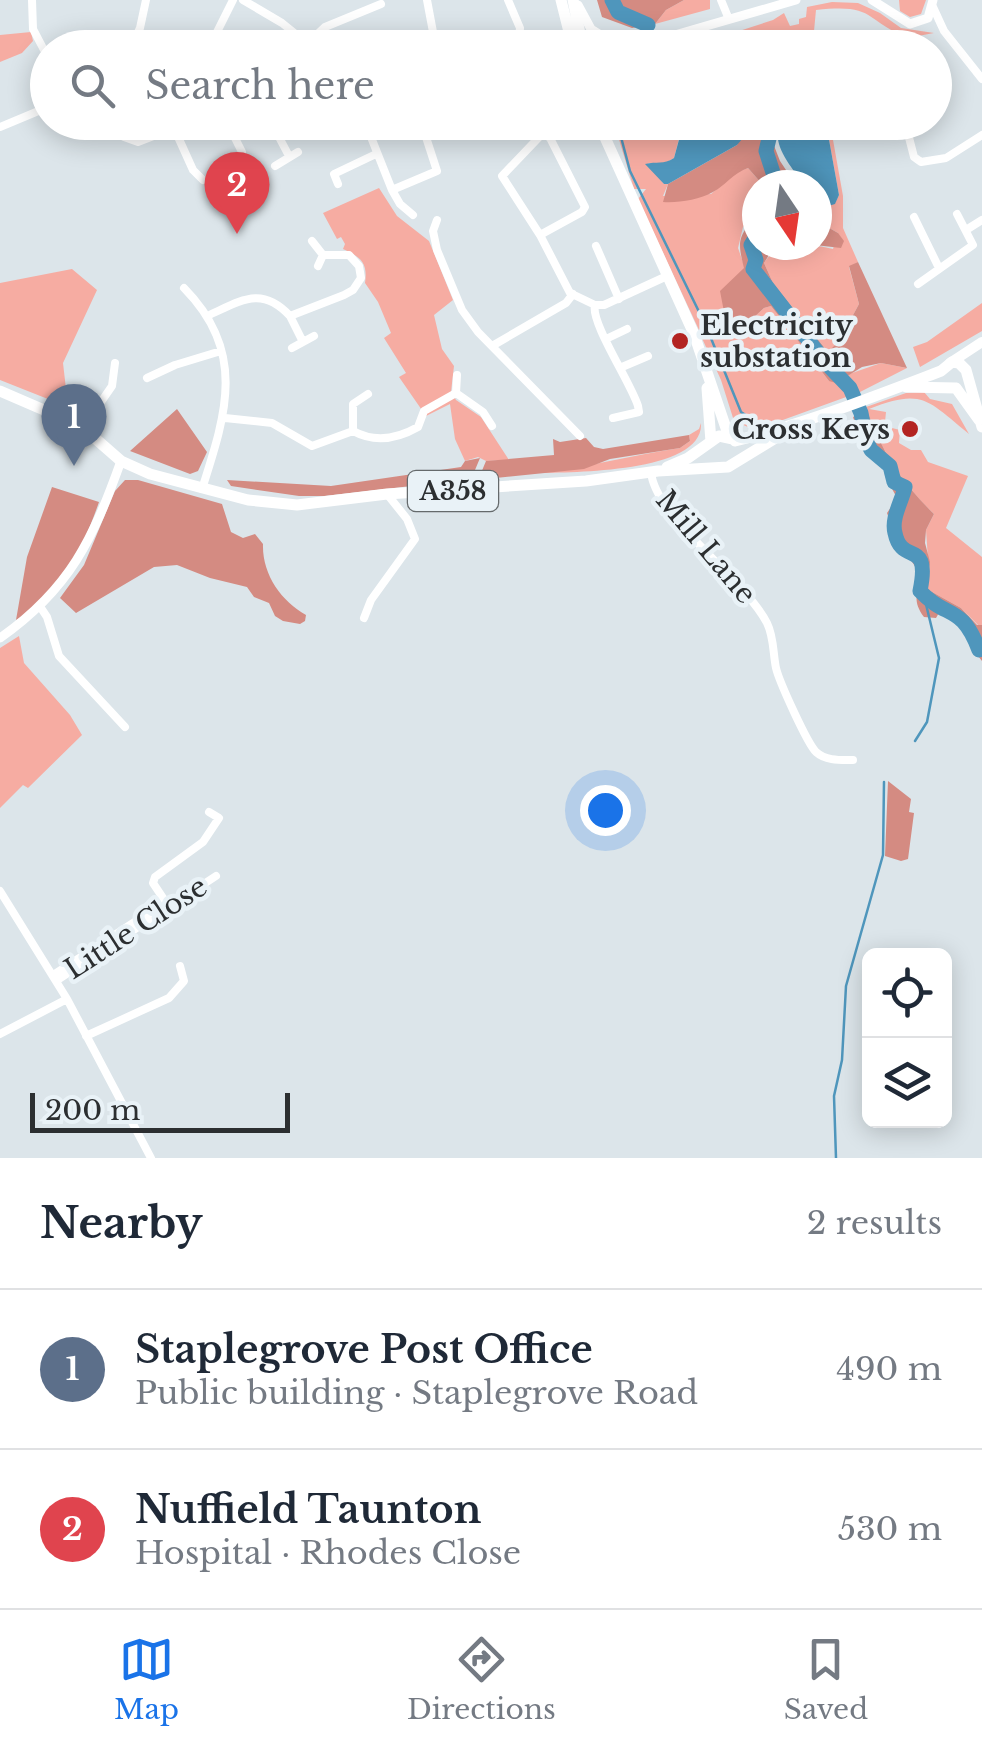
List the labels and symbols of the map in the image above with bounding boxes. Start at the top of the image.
pin: 2 [204,152,270,234]
north arrow [742,170,832,260]
place label: Electricity substation [700,308,854,375]
marker: Electricity substation [669,330,691,352]
pin: 1 [42,384,106,466]
place label: Cross Keys [732,412,890,447]
marker: Cross Keys [899,418,921,440]
road number: A358 [408,471,498,511]
street label: Mill Lane [648,483,764,611]
your location [580,785,631,836]
street label: Little Close [58,869,214,987]
scale bar [30,1088,290,1132]

